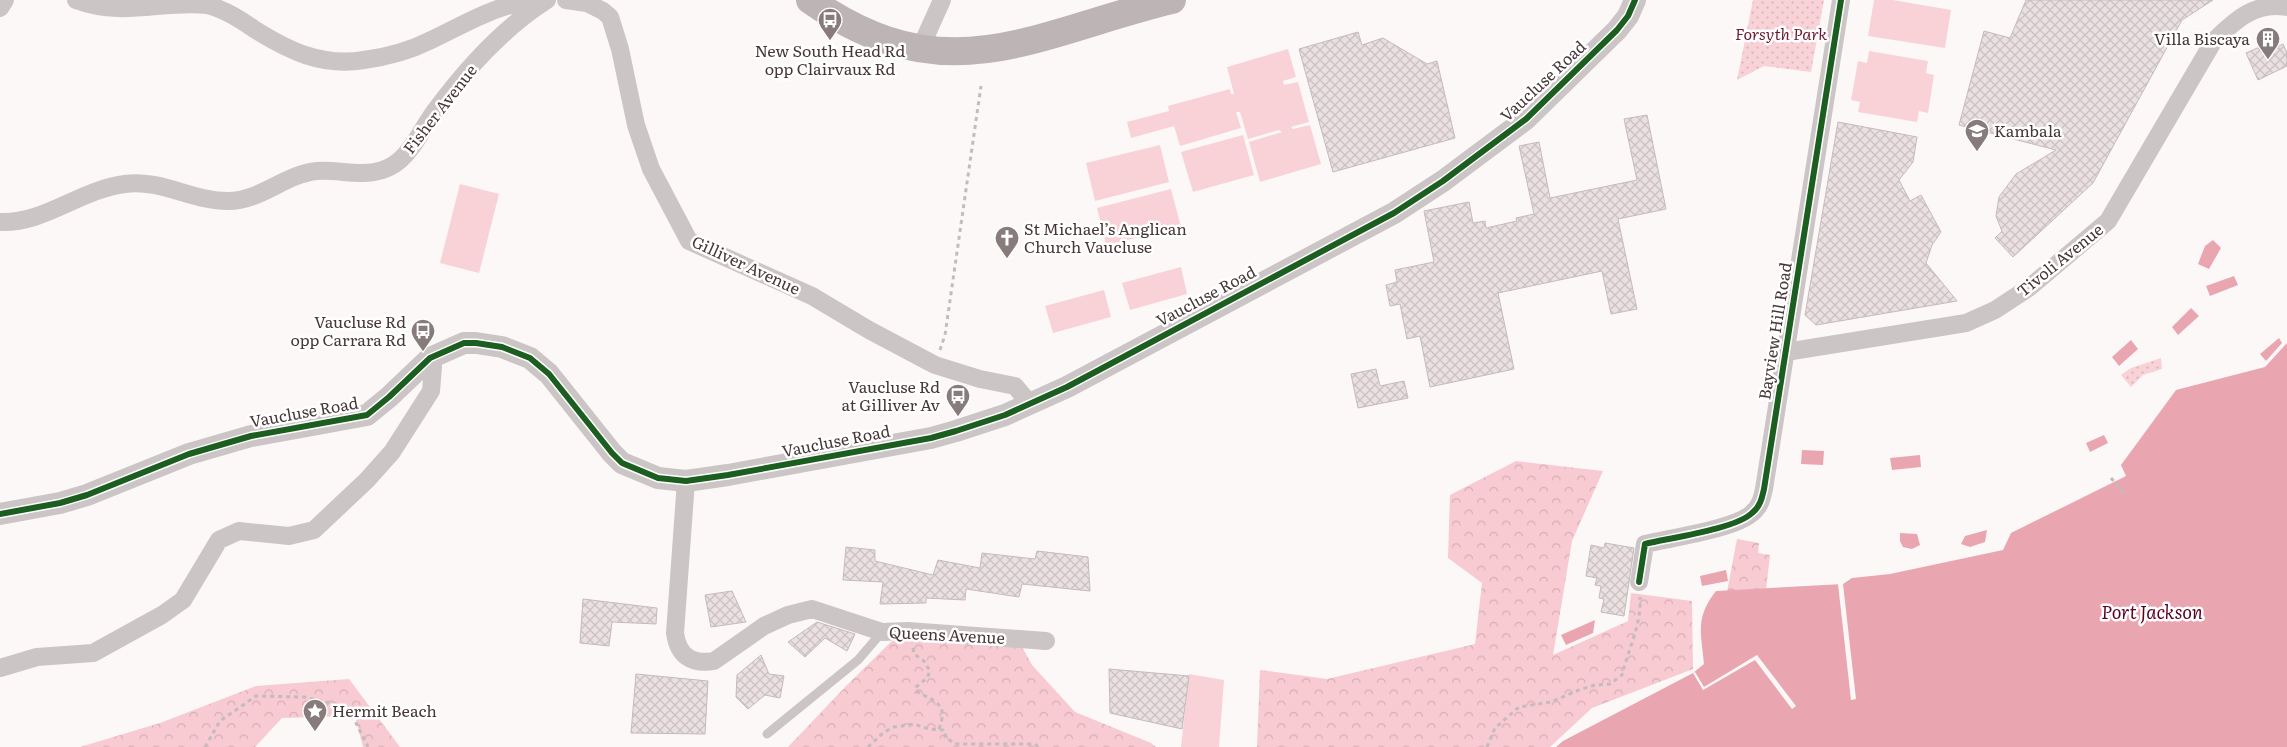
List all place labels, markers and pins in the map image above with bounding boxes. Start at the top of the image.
bus stop icon: New South Head Rd opp Clairvaux Rd [817,7,843,41]
place label: Villa Biscaya [2154,26,2250,50]
building icon: Villa Biscaya [2255,26,2281,60]
place label: New South Head Rd opp Clairvaux Rd [755,38,905,80]
school or university icon: Kambala [1964,118,1990,152]
place label: Kambala [1994,118,2062,142]
place label: St Michael’s Anglican Church Vaucluse [1024,216,1187,258]
church icon: St Michael’s Anglican Church Vaucluse [994,225,1020,259]
place label: Vaucluse Rd opp Carrara Rd [291,309,406,351]
bus stop icon: Vaucluse Rd opp Carrara Rd [410,318,436,352]
place label: Vaucluse Rd at Gilliver Av [842,374,941,416]
bus stop icon: Vaucluse Rd at Gilliver Av [945,383,971,417]
place icon: Hermit Beach [302,698,328,732]
place label: Hermit Beach [332,698,437,722]

